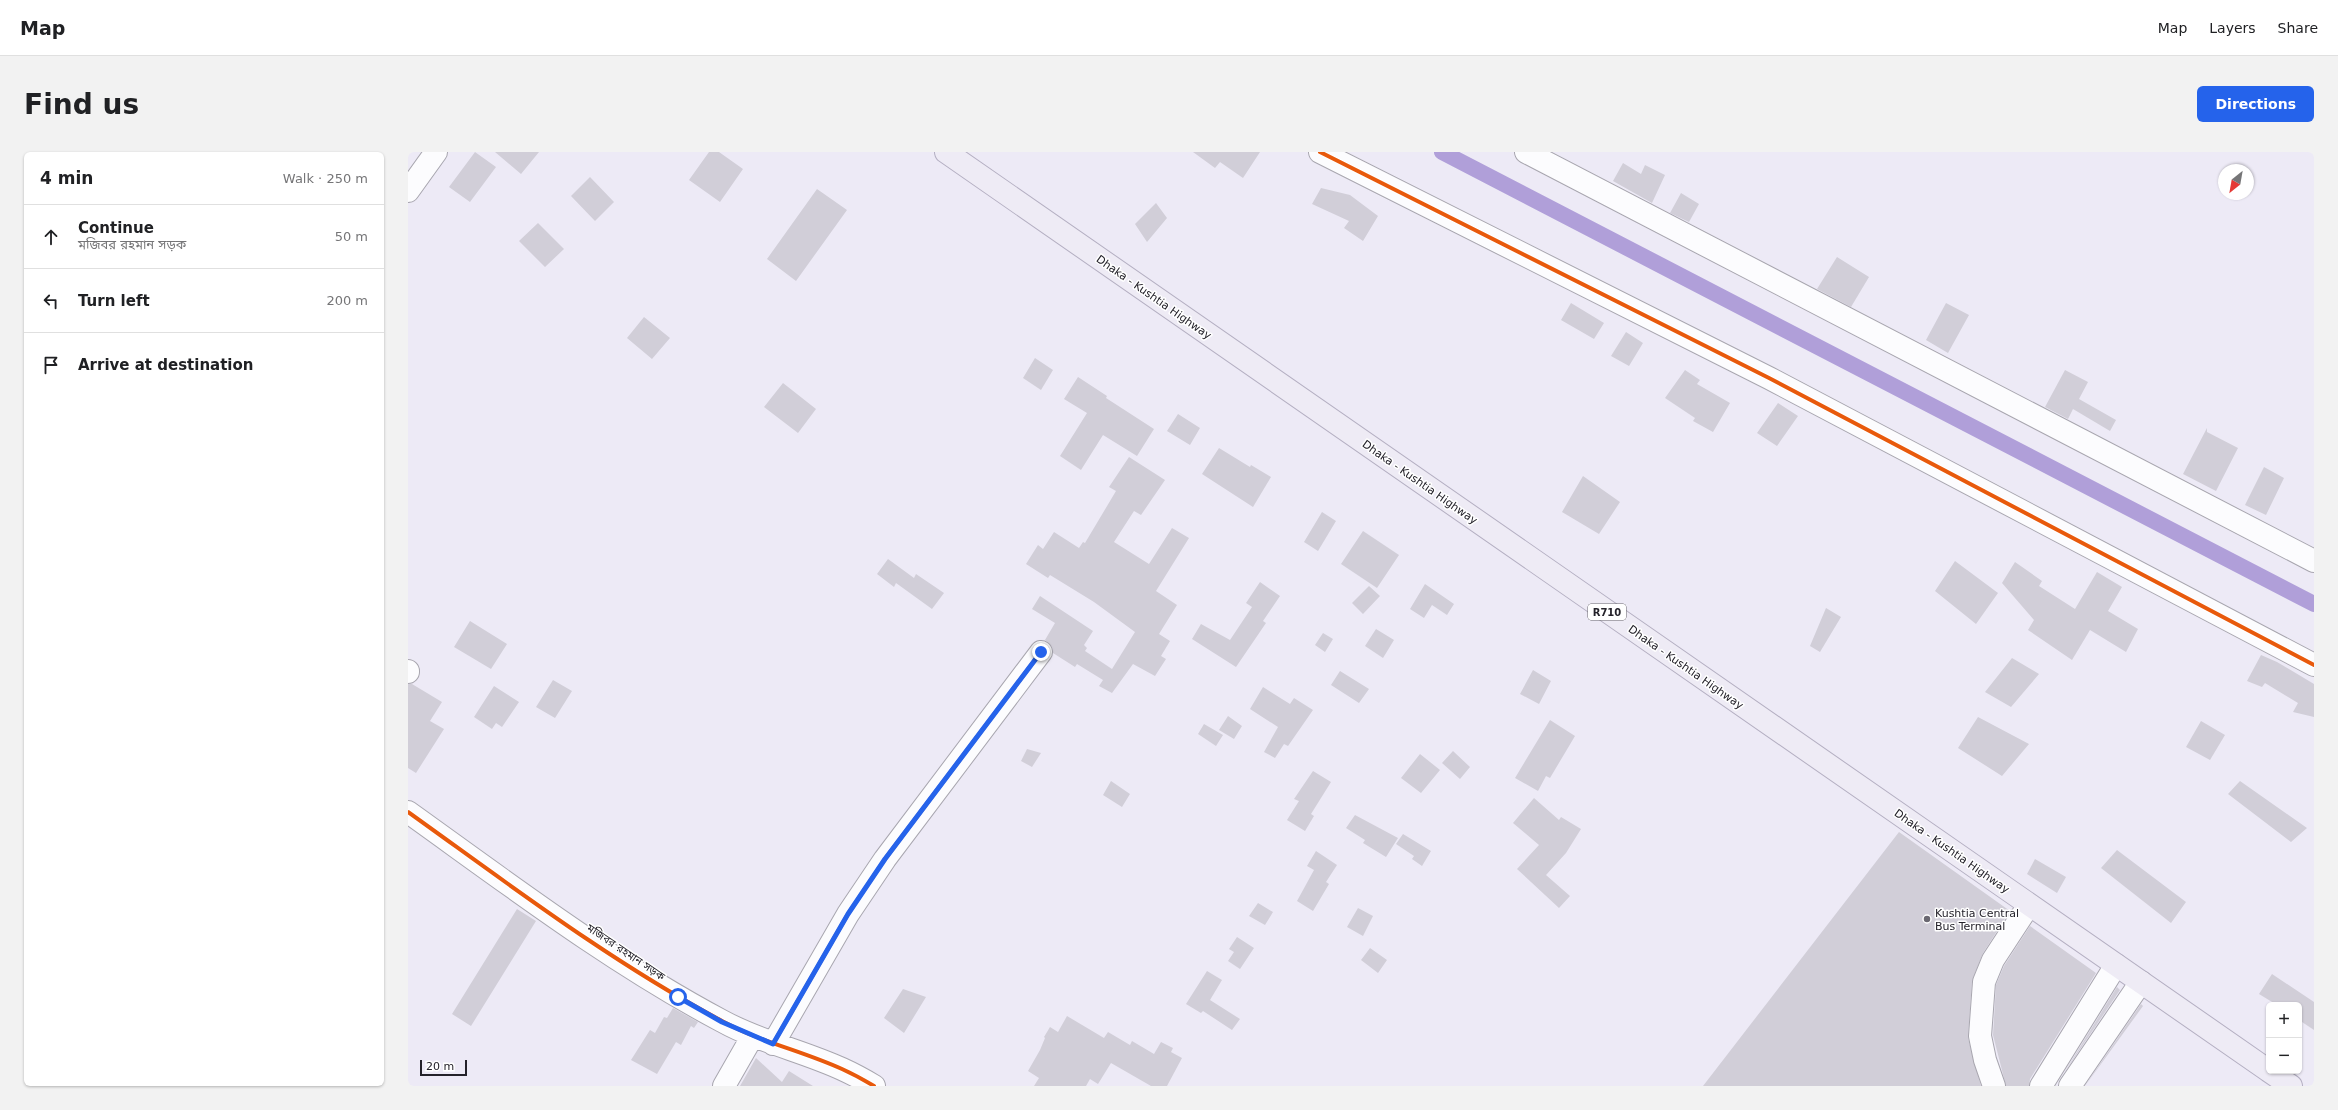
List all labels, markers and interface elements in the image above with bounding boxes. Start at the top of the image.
text: Map [20,17,65,39]
text: Map [2158,20,2187,36]
text: Layers [2209,20,2256,36]
text: Share [2278,20,2318,36]
button: Directions [2197,86,2314,122]
text: Find us [24,88,139,121]
north arrow [2218,164,2254,200]
text: 4 min [40,168,93,188]
text: Walk · 250 m [283,171,368,186]
text: Continue [78,219,154,237]
icon: ahead [40,226,62,248]
text: 50 m [335,229,368,244]
text: মজিবর রহমান সড়ক [78,237,186,252]
street label: Dhaka - Kushtia Highway [1094,253,1214,342]
icon: left [40,290,62,312]
text: Turn left [78,292,150,310]
text: 200 m [326,293,368,308]
icon: arrive [40,354,62,376]
text: Arrive at destination [78,356,253,374]
street label: Dhaka - Kushtia Highway [1360,438,1480,527]
road number: R710 [1588,604,1626,620]
street label: Dhaka - Kushtia Highway [1626,623,1746,712]
route end [1032,643,1050,661]
street label: Dhaka - Kushtia Highway [1892,807,2012,896]
place label: Kushtia Central Bus Terminal [1935,907,2019,933]
marker: Kushtia Central Bus Terminal [1922,914,1932,924]
street label: মজিবর রহমান সড়ক [583,921,667,983]
route start [669,988,687,1006]
map controls [2266,1002,2302,1074]
button: + [2266,1002,2302,1038]
button: − [2266,1038,2302,1074]
scale bar [420,1058,467,1077]
text: 20 m [426,1060,454,1073]

